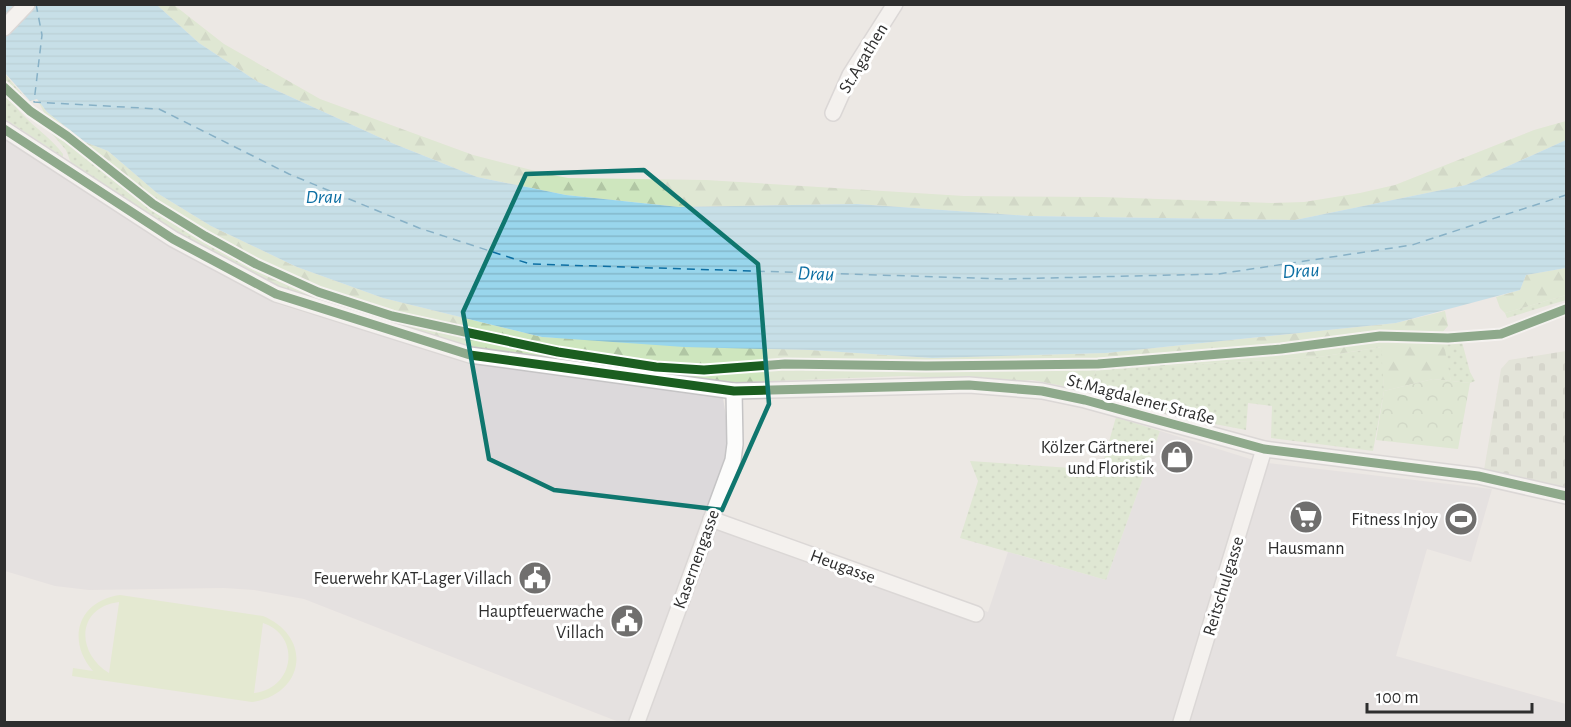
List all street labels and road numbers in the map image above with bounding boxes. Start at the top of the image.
street label: St.Agathen [836,21,892,96]
street label: St.Magdalener Straße [1065,372,1217,428]
street label: Kasernengasse [671,507,723,611]
street label: Reitschulgasse [1200,535,1248,638]
street label: Heugasse [808,547,878,587]

